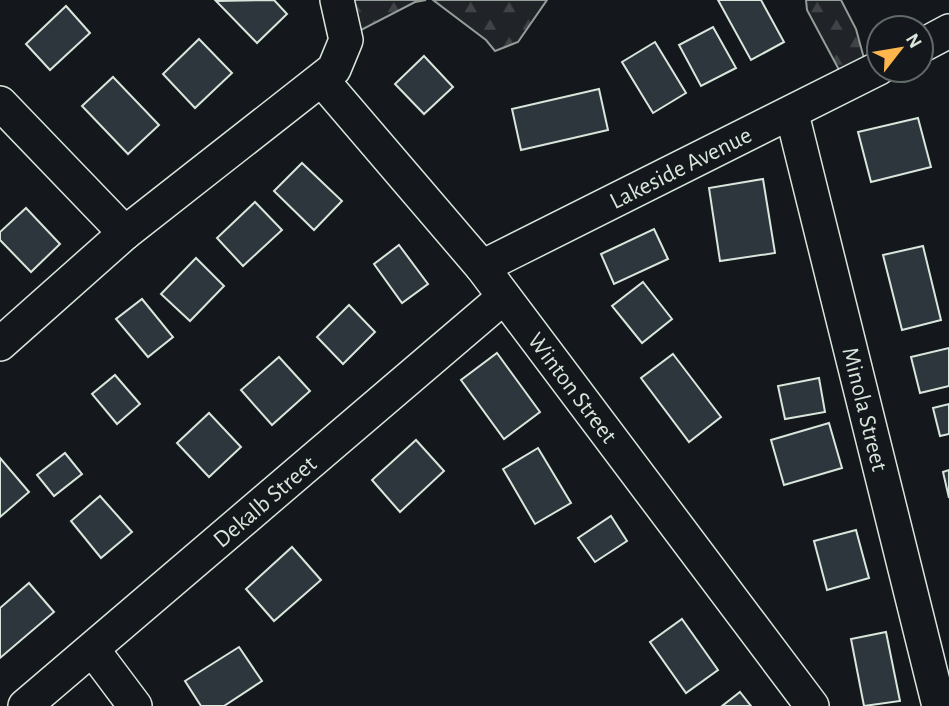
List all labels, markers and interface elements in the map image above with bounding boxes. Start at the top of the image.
north arrow [865,14,935,84]
text: N [902,30,925,52]
street label: Lakeside Avenue [606,123,756,214]
street label: Winton Street [523,328,621,448]
street label: Minola Street [837,345,891,474]
street label: Dekalb Street [209,452,322,553]

